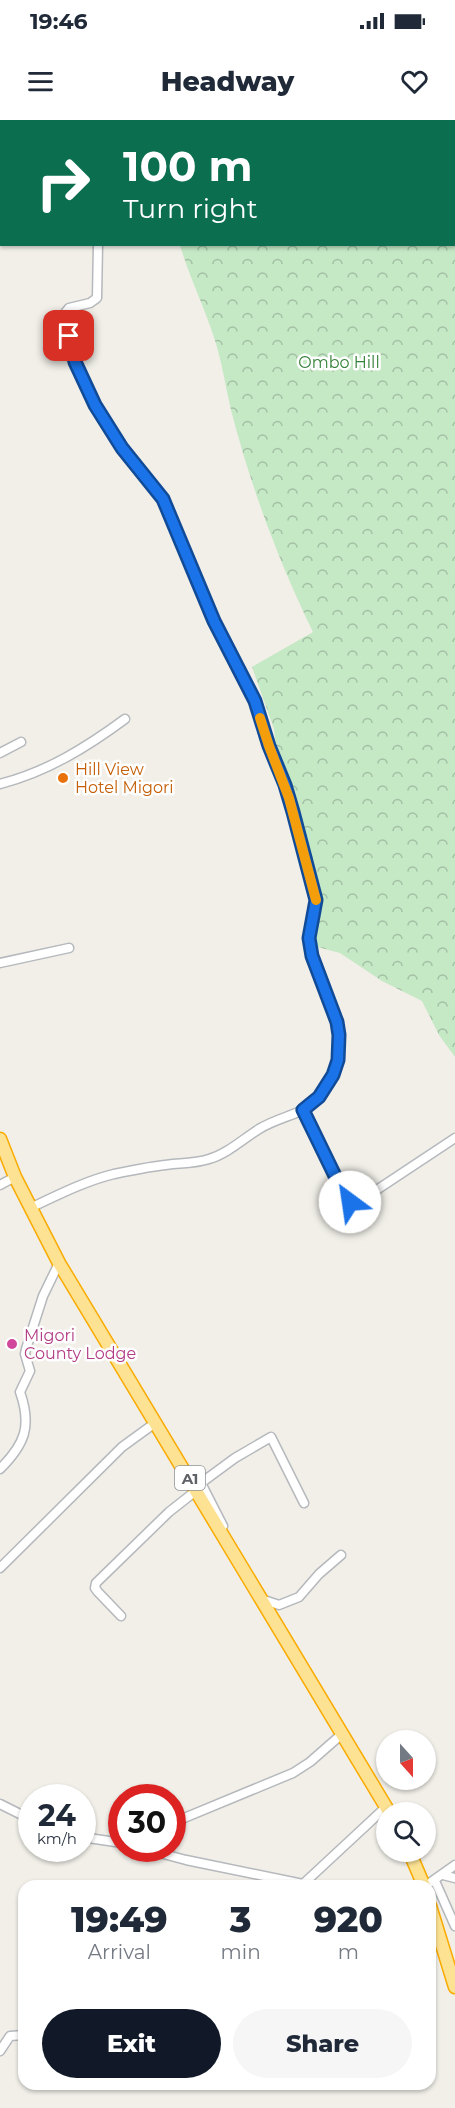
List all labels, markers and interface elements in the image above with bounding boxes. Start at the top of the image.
text: 19:46 [30,8,88,35]
icon: menu [24,65,57,98]
text: Headway [161,65,294,98]
icon: heart [398,65,431,98]
text: 100 m [123,140,252,192]
icon: right [24,144,102,222]
text: Turn right [123,192,258,225]
pin [43,310,94,361]
icon: arrive [52,319,85,352]
park label: Ombo Hill [298,353,380,372]
place label: Hill View Hotel Migori [75,760,174,797]
marker: Hill View Hotel Migori [56,771,70,785]
position arrow [318,1170,382,1234]
place label: Migori County Lodge [24,1326,136,1363]
marker: Migori County Lodge [5,1337,19,1351]
road number: A1 [175,1466,205,1490]
north arrow [376,1730,436,1790]
map controls [376,1730,436,1862]
speed limit sign: 30 [108,1784,186,1862]
text: 24 [38,1797,76,1834]
button: search [376,1802,436,1862]
text: km/h [37,1829,77,1848]
text: 19:49 [71,1897,168,1941]
text: 3 [230,1897,252,1941]
text: 920 [314,1897,383,1941]
text: Arrival [88,1940,151,1964]
text: min [221,1940,261,1964]
text: m [338,1940,359,1964]
button: Exit [42,2009,221,2078]
button: Share [233,2009,412,2078]

